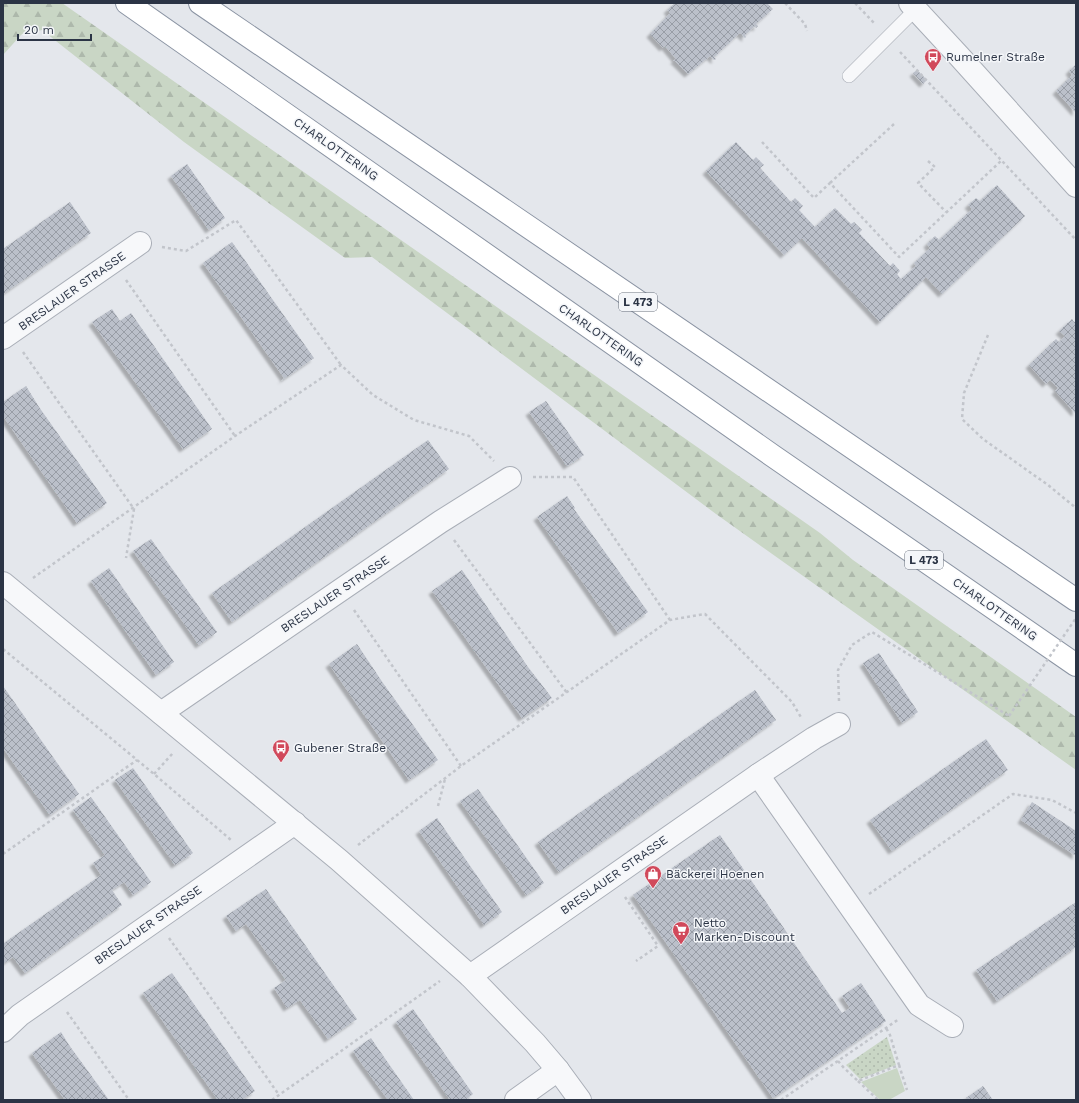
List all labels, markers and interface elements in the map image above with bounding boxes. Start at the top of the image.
scale bar [18,16,91,42]
text: 20 m [24,23,54,37]
bus stop icon: Rumelner Straße [923,47,943,72]
place label: Rumelner Straße [946,50,1045,64]
street label: CHARLOTTERING [291,115,381,183]
street label: BRESLAUER STRASSE [16,248,129,333]
road number: L 473 [619,293,657,311]
street label: CHARLOTTERING [556,301,646,369]
road number: L 473 [905,551,943,569]
street label: BRESLAUER STRASSE [278,552,392,635]
street label: CHARLOTTERING [950,575,1040,643]
bus stop icon: Gubener Straße [271,738,291,763]
place label: Gubener Straße [294,741,386,755]
street label: BRESLAUER STRASSE [558,832,671,917]
shop icon: Bäckerei Hoenen [643,864,663,889]
place label: Bäckerei Hoenen [666,867,764,881]
street label: BRESLAUER STRASSE [92,882,205,967]
place label: Netto Marken-Discount [694,916,795,944]
supermarket icon: Netto Marken-Discount [671,920,691,945]

